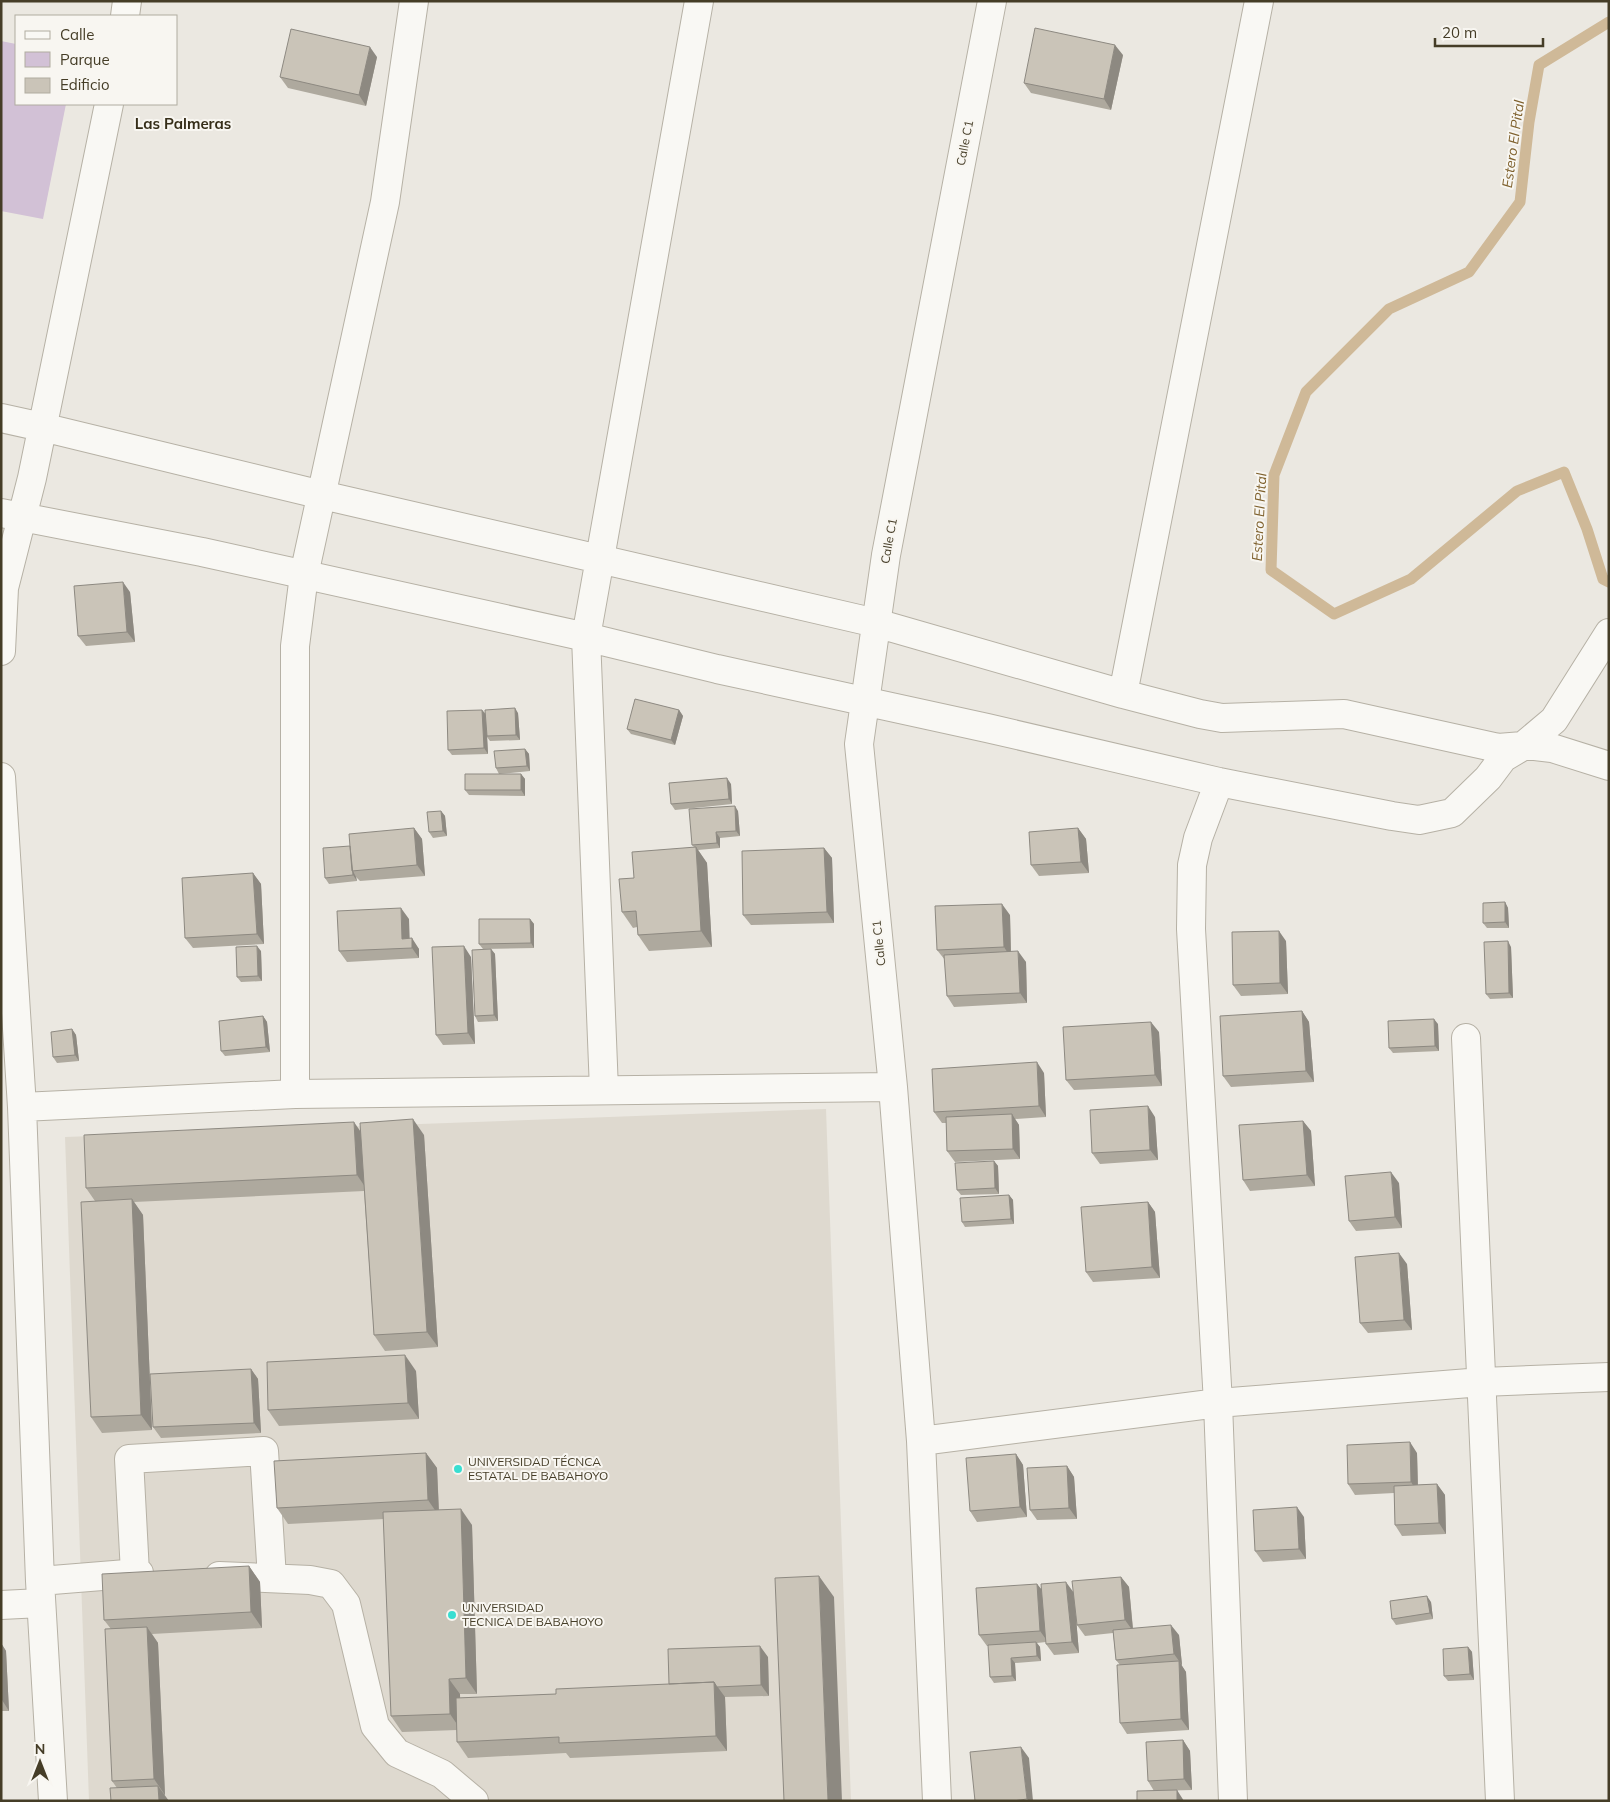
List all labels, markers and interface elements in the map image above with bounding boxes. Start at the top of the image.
legend [15,15,178,105]
scale bar [1435,15,1542,47]
text: 20 m [1442,23,1477,42]
text: Calle [60,25,94,44]
text: Parque [60,50,110,69]
text: Edificio [60,75,110,94]
water label: Estero El Pital [1498,98,1528,189]
district label: Las Palmeras [135,114,231,133]
street label: Calle C1 [953,119,976,167]
water label: Estero El Pital [1248,472,1270,562]
street label: Calle C1 [877,517,900,565]
street label: Calle C1 [869,919,888,967]
place label: UNIVERSIDAD TÉCNCA ESTATAL DE BABAHOYO [468,1454,608,1483]
marker: UNIVERSIDAD TÉCNCA ESTATAL DE BABAHOYO [452,1463,464,1475]
place label: UNIVERSIDAD TECNICA DE BABAHOYO [462,1600,603,1629]
marker: UNIVERSIDAD TECNICA DE BABAHOYO [446,1609,458,1621]
north arrow [15,1737,65,1787]
text: N [35,1740,45,1758]

